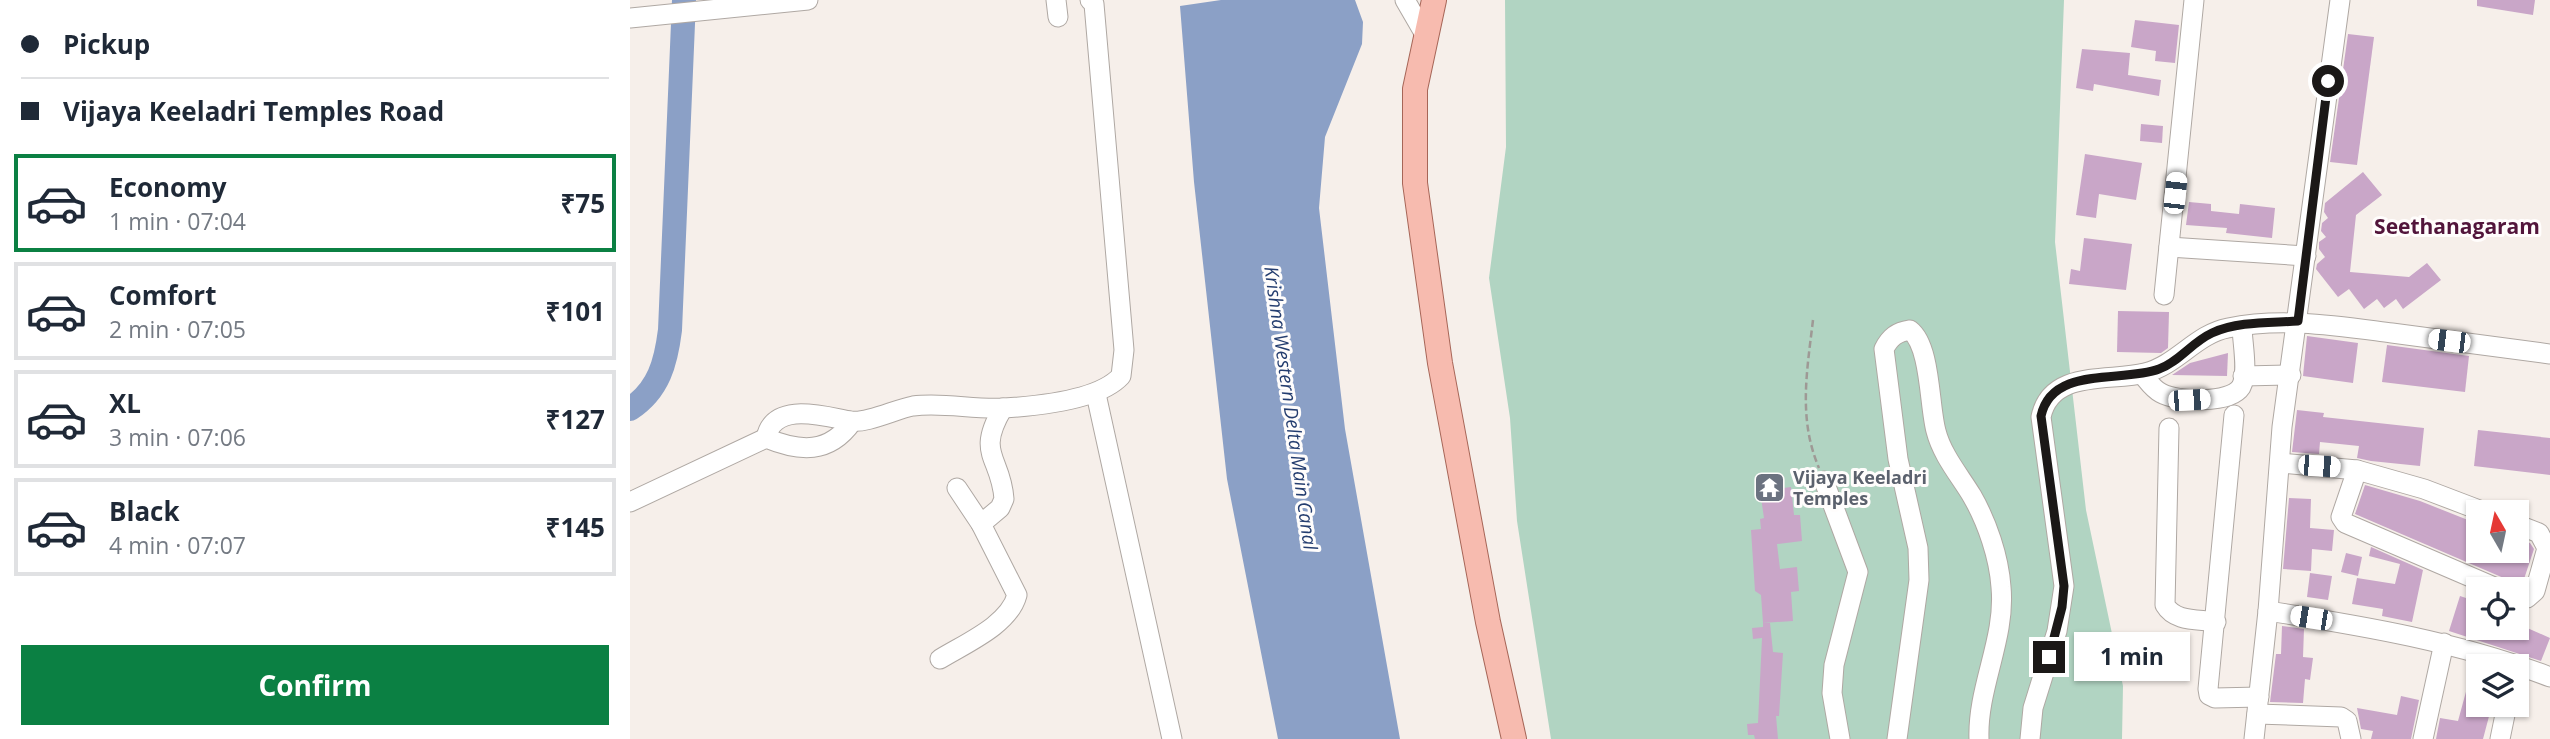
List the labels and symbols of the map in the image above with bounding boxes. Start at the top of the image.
route start [2312,65,2344,97]
car [2163,171,2188,215]
district label: Seethanagaram [2374,212,2540,240]
water label: Krishna Western Delta Main Canal [1258,264,1324,553]
car [2427,328,2472,354]
car [2168,388,2211,412]
car [2298,454,2341,478]
place label: Vijaya Keeladri Temples [1793,465,1927,510]
temple icon: Vijaya Keeladri Temples [1753,470,1787,504]
north arrow [2466,500,2529,564]
car [2289,604,2334,632]
callout: 1 min [2074,632,2189,682]
route end [2033,641,2065,673]

